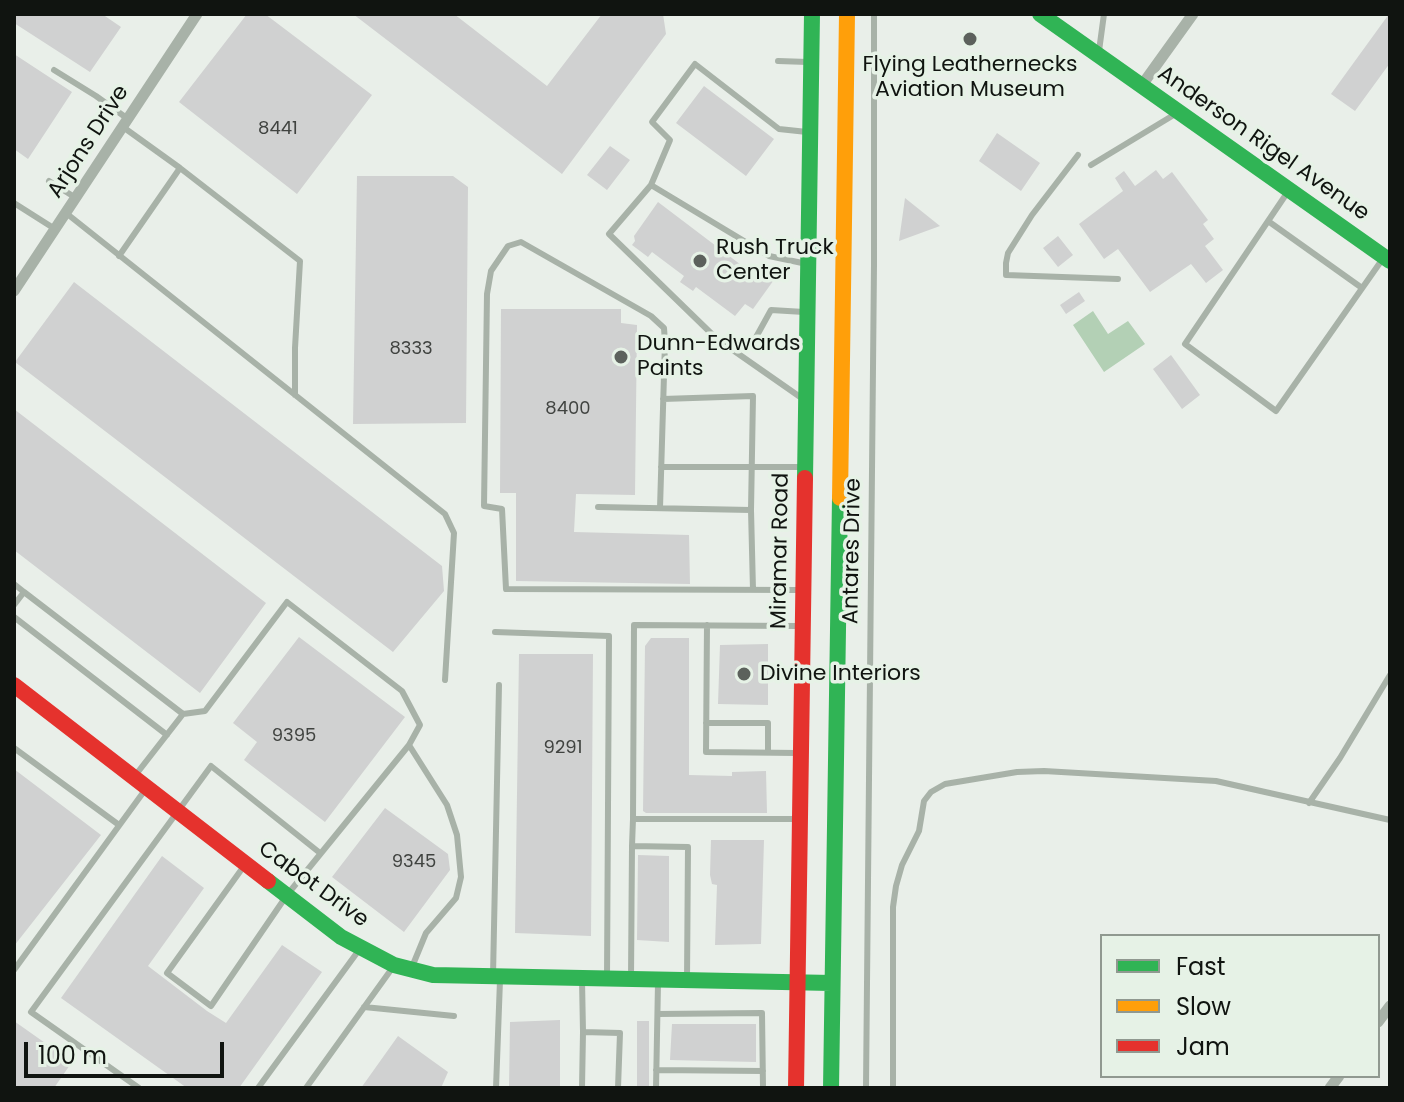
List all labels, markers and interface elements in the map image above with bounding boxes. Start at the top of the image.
marker: Flying Leathernecks Aviation Museum [961,30,979,48]
place label: Flying Leathernecks Aviation Museum [863,52,1077,104]
street label: Anderson Rigel Avenue [1152,61,1374,227]
street label: Arjons Drive [43,81,135,203]
house number: 8441 [258,118,298,140]
place label: Rush Truck Center [716,235,834,286]
marker: Rush Truck Center [691,252,709,270]
place label: Dunn-Edwards Paints [637,331,801,382]
house number: 8333 [389,338,433,360]
marker: Dunn-Edwards Paints [612,348,630,366]
house number: 8400 [545,398,591,420]
street label: Miramar Road [766,473,796,629]
street label: Antares Drive [839,478,867,624]
place label: Divine Interiors [760,661,921,687]
marker: Divine Interiors [735,665,753,683]
house number: 9395 [272,725,316,747]
house number: 9291 [544,737,582,759]
street label: Cabot Drive [253,836,373,934]
house number: 9345 [392,851,436,873]
legend [1100,934,1380,1078]
text: Fast [1176,950,1226,983]
text: Slow [1176,990,1231,1023]
scale bar [28,1026,228,1076]
text: Jam [1176,1030,1230,1063]
text: 100 m [38,1039,107,1072]

